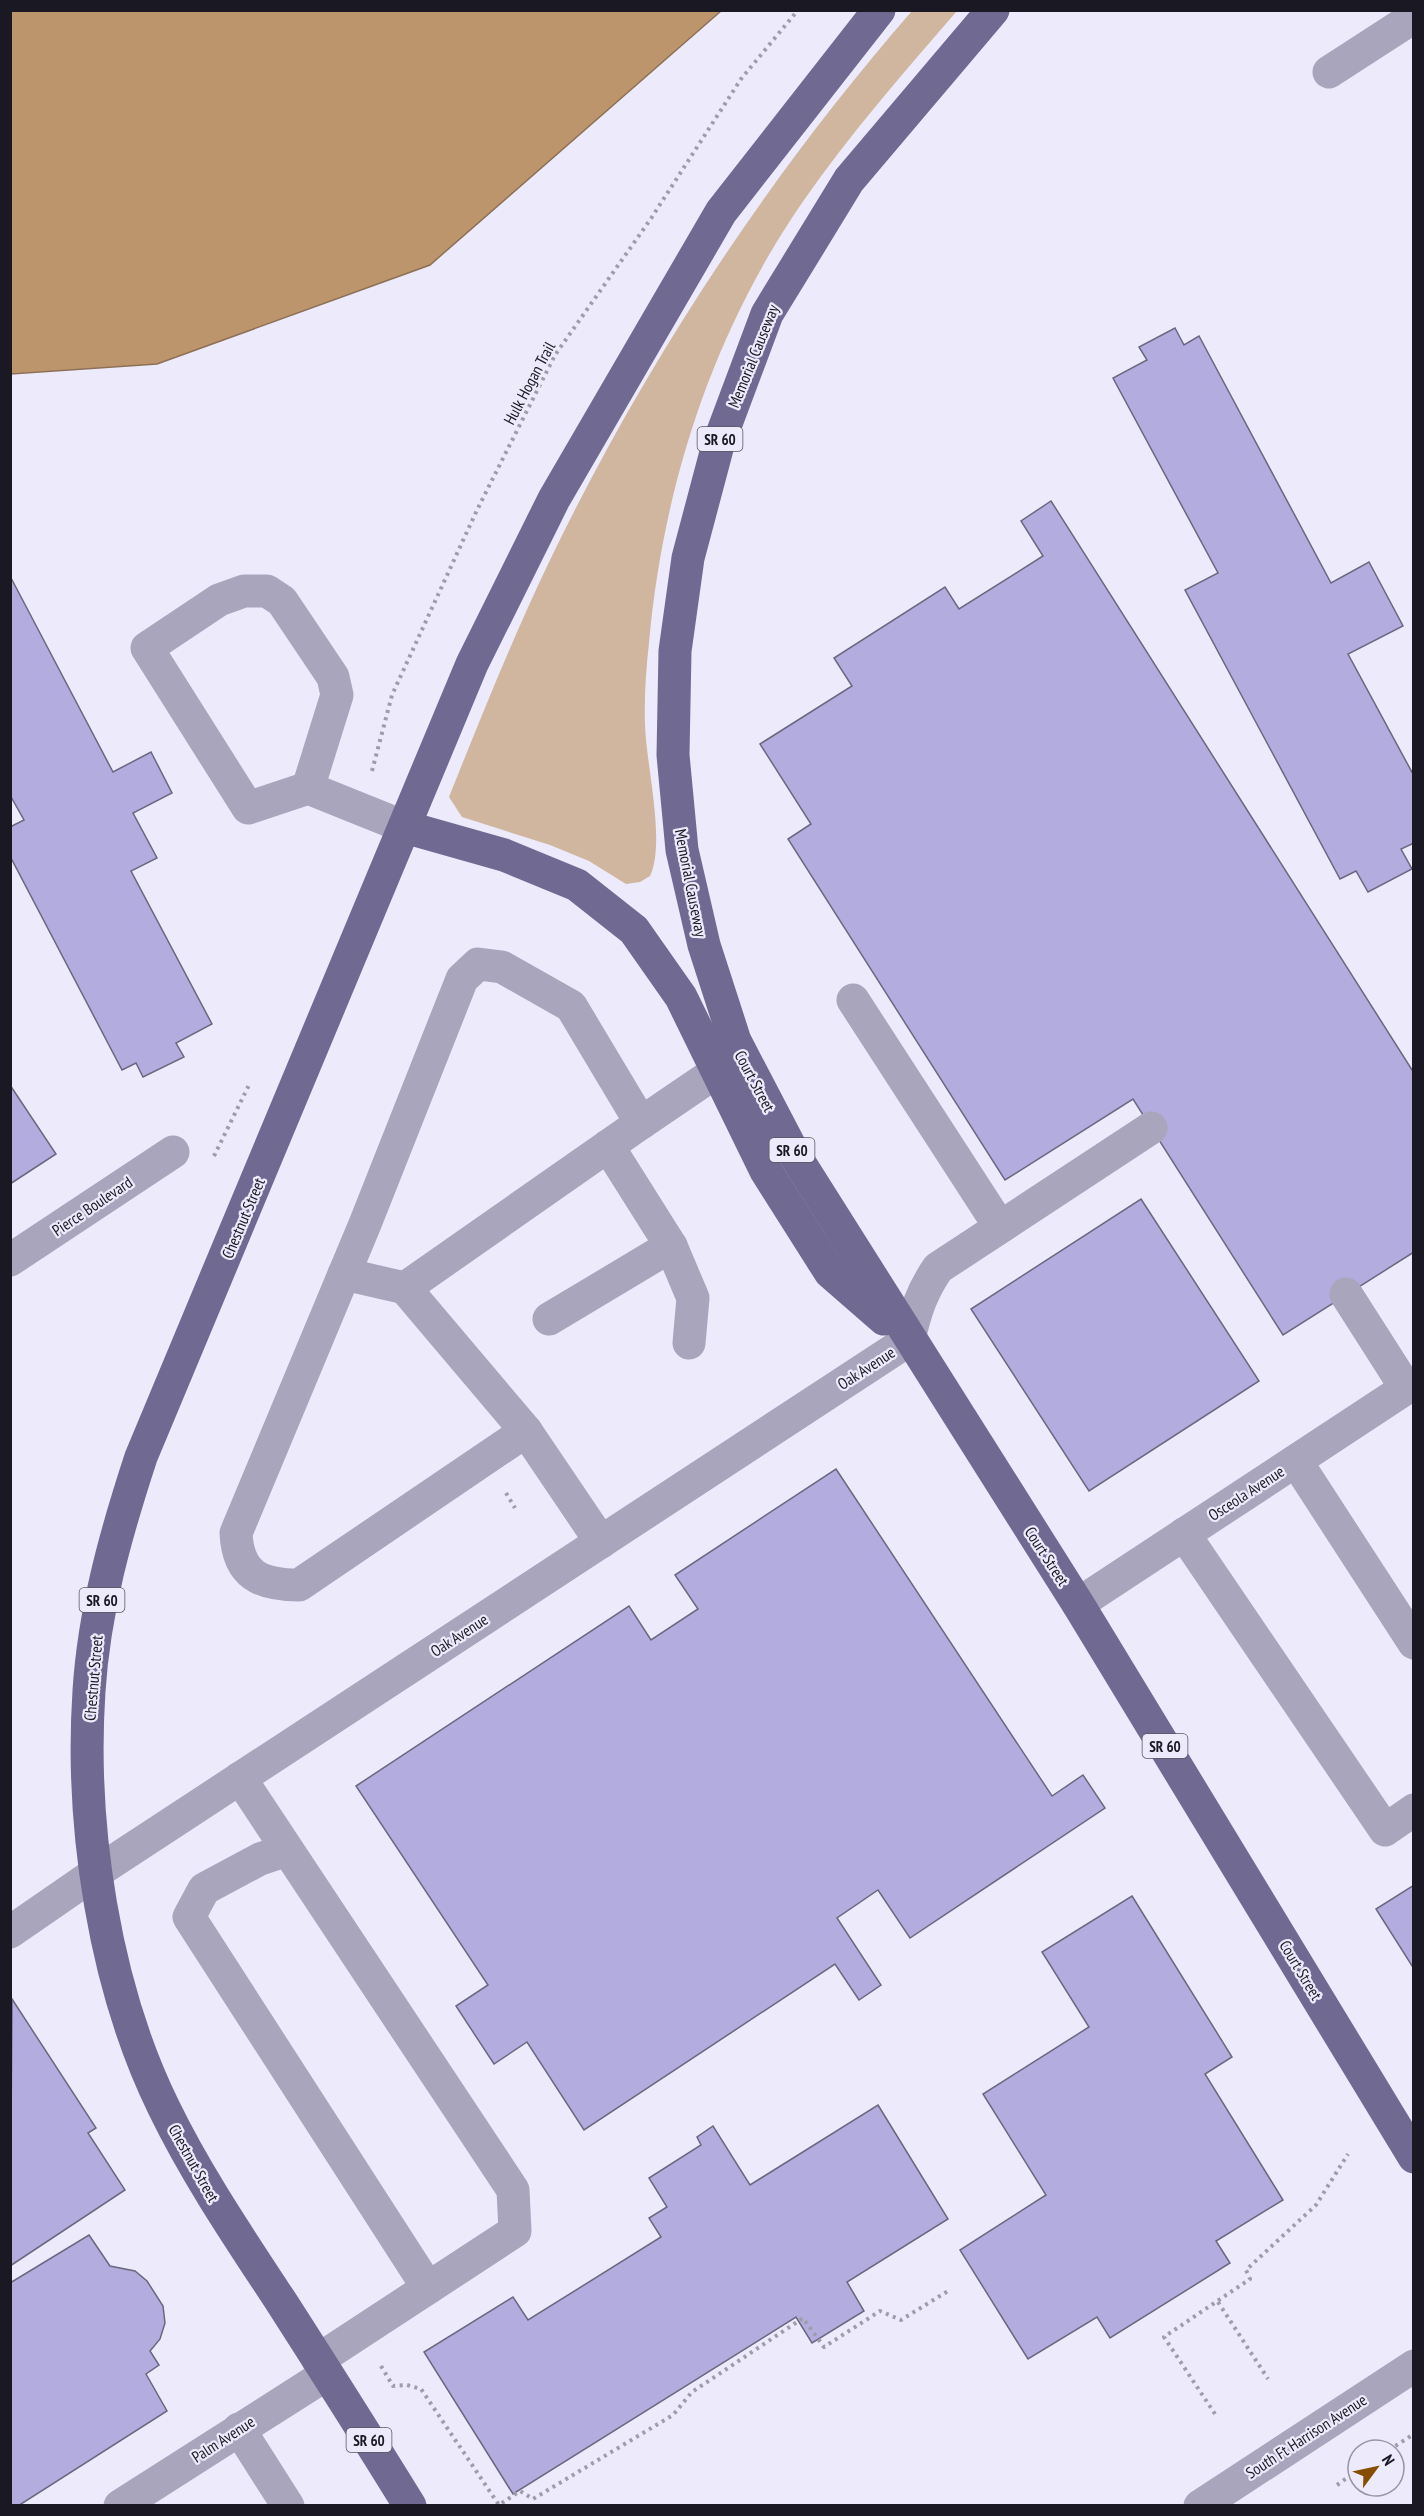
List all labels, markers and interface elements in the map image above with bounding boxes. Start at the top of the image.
street label: Memorial Causeway [723,301,783,411]
street label: Hulk Hogan Trail [499,338,559,428]
road number: SR 60 [698,427,742,451]
street label: Memorial Causeway [671,827,711,939]
street label: Court Street [731,1047,780,1116]
road number: SR 60 [770,1138,814,1162]
street label: Pierce Boulevard [48,1172,136,1240]
street label: Chestnut Street [217,1174,269,1261]
street label: Oak Avenue [834,1342,898,1394]
street label: Osceola Avenue [1204,1461,1288,1525]
street label: Court Street [1021,1523,1074,1590]
road number: SR 60 [80,1588,124,1612]
street label: Oak Avenue [427,1609,491,1661]
street label: Chestnut Street [79,1634,107,1722]
road number: SR 60 [1142,1734,1188,1758]
street label: Court Street [1275,1936,1327,2004]
street label: Chestnut Street [164,2121,224,2206]
street label: South Ft Harrison Avenue [1242,2390,1370,2482]
street label: Palm Avenue [188,2411,258,2467]
road number: SR 60 [346,2428,392,2452]
north arrow [1346,2438,1406,2498]
text: N [1378,2451,1399,2469]

